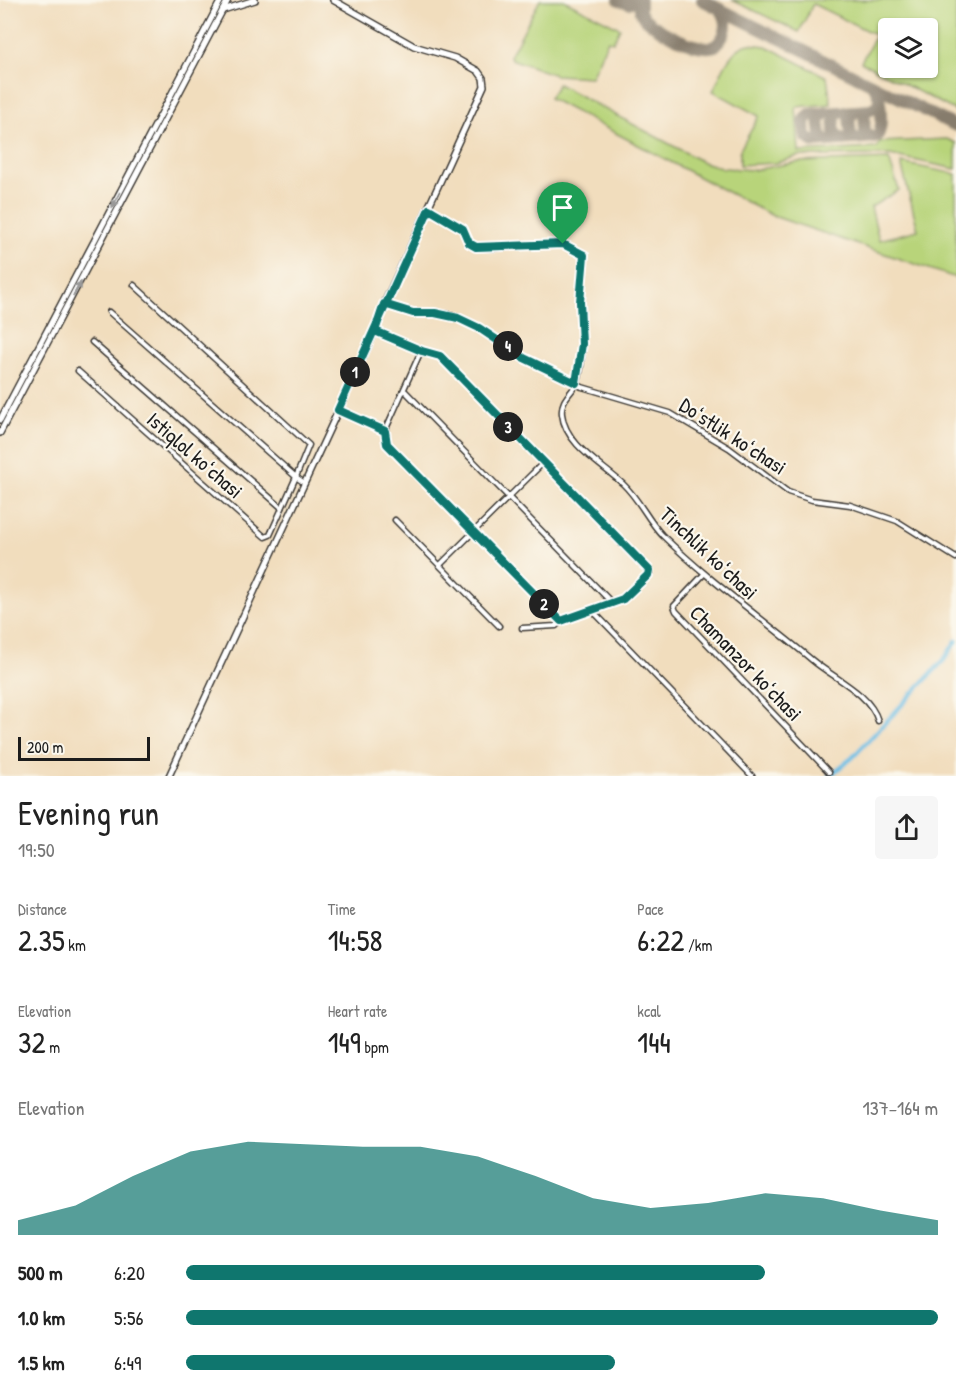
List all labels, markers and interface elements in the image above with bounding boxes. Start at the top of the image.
map controls [878,18,938,78]
button: layers [878,18,938,78]
pin [537,182,588,244]
icon: arrive [546,191,579,224]
one-way arrow [111,192,120,209]
one-way arrow [72,280,82,297]
pin: 4 [493,331,523,361]
text: 4 [505,335,511,357]
pin: 1 [340,357,370,387]
text: 1 [352,361,358,383]
street label: Doʻstlik koʻchasi [674,391,792,481]
street label: Istiqlol koʻchasi [141,405,249,505]
pin: 3 [493,412,523,442]
text: 3 [504,416,512,438]
street label: Tinchlik koʻchasi [654,500,764,606]
pin: 2 [529,589,559,619]
text: 2 [540,593,548,615]
street label: Chamanzor koʻchasi [683,599,809,727]
scale bar [18,734,150,762]
text: 200 m [27,736,63,758]
text: Evening run [18,791,159,835]
button: share [875,796,938,859]
text: 19:50 [18,836,55,863]
text: Distance [18,898,67,920]
text: Time [328,898,356,920]
text: Pace [637,898,664,920]
text: 2.35 [18,920,65,960]
text: 14:58 [328,920,382,960]
text: 6:22 [637,920,684,960]
text: km [65,934,86,956]
text: /km [684,934,712,956]
text: Elevation [18,1000,71,1022]
text: Heart rate [328,1000,387,1022]
text: kcal [637,1000,661,1022]
text: 32 [18,1022,45,1062]
text: 149 [328,1022,361,1062]
text: 144 [637,1022,671,1062]
text: m [45,1036,60,1058]
text: bpm [361,1036,389,1058]
text: Elevation [18,1094,84,1121]
text: 137–164 m [863,1094,938,1121]
text: 500 m [18,1259,63,1286]
text: 6:20 [114,1259,145,1286]
text: 1.0 km [18,1304,65,1331]
text: 5:56 [114,1304,144,1331]
text: 1.5 km [18,1349,65,1376]
text: 6:49 [114,1349,141,1376]

